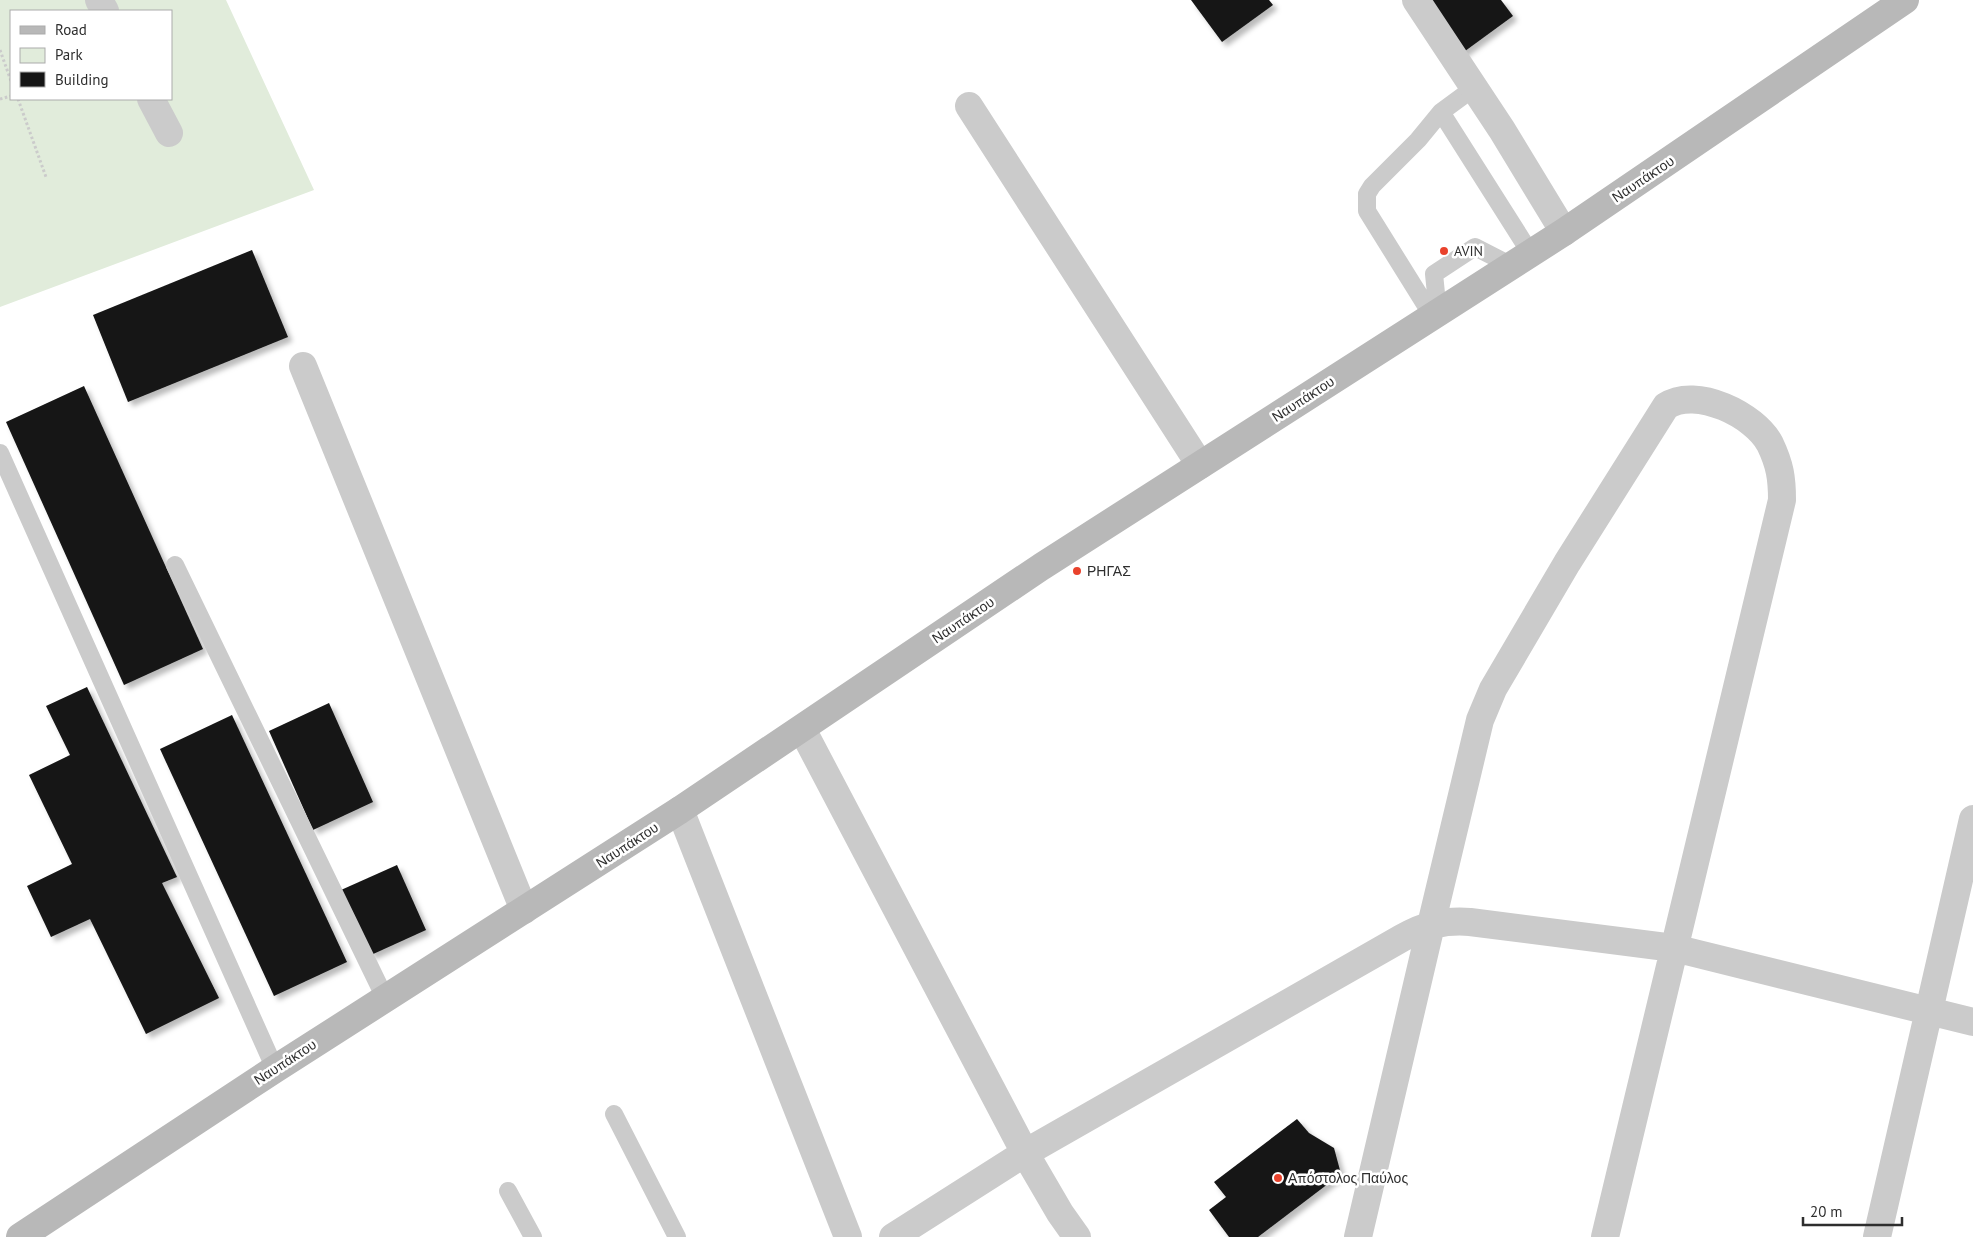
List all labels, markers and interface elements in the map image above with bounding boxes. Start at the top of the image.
legend [10,10,172,100]
text: Road [55,20,87,39]
text: Park [55,45,83,64]
text: Building [55,70,109,89]
street label: Ναυπάκτου [1609,152,1677,206]
place label: AVIN [1454,242,1483,260]
marker: AVIN [1438,245,1450,257]
street label: Ναυπάκτου [1268,372,1338,426]
place label: ΡΗΓΑΣ [1087,562,1131,580]
marker: ΡΗΓΑΣ [1071,565,1083,577]
street label: Ναυπάκτου [929,593,997,647]
street label: Ναυπάκτου [592,818,662,872]
street label: Ναυπάκτου [250,1035,320,1089]
place label: Απόστολος Παύλος [1288,1169,1408,1187]
marker: Απόστολος Παύλος [1272,1172,1284,1184]
scale bar [1803,1194,1902,1226]
text: 20 m [1810,1202,1843,1221]

